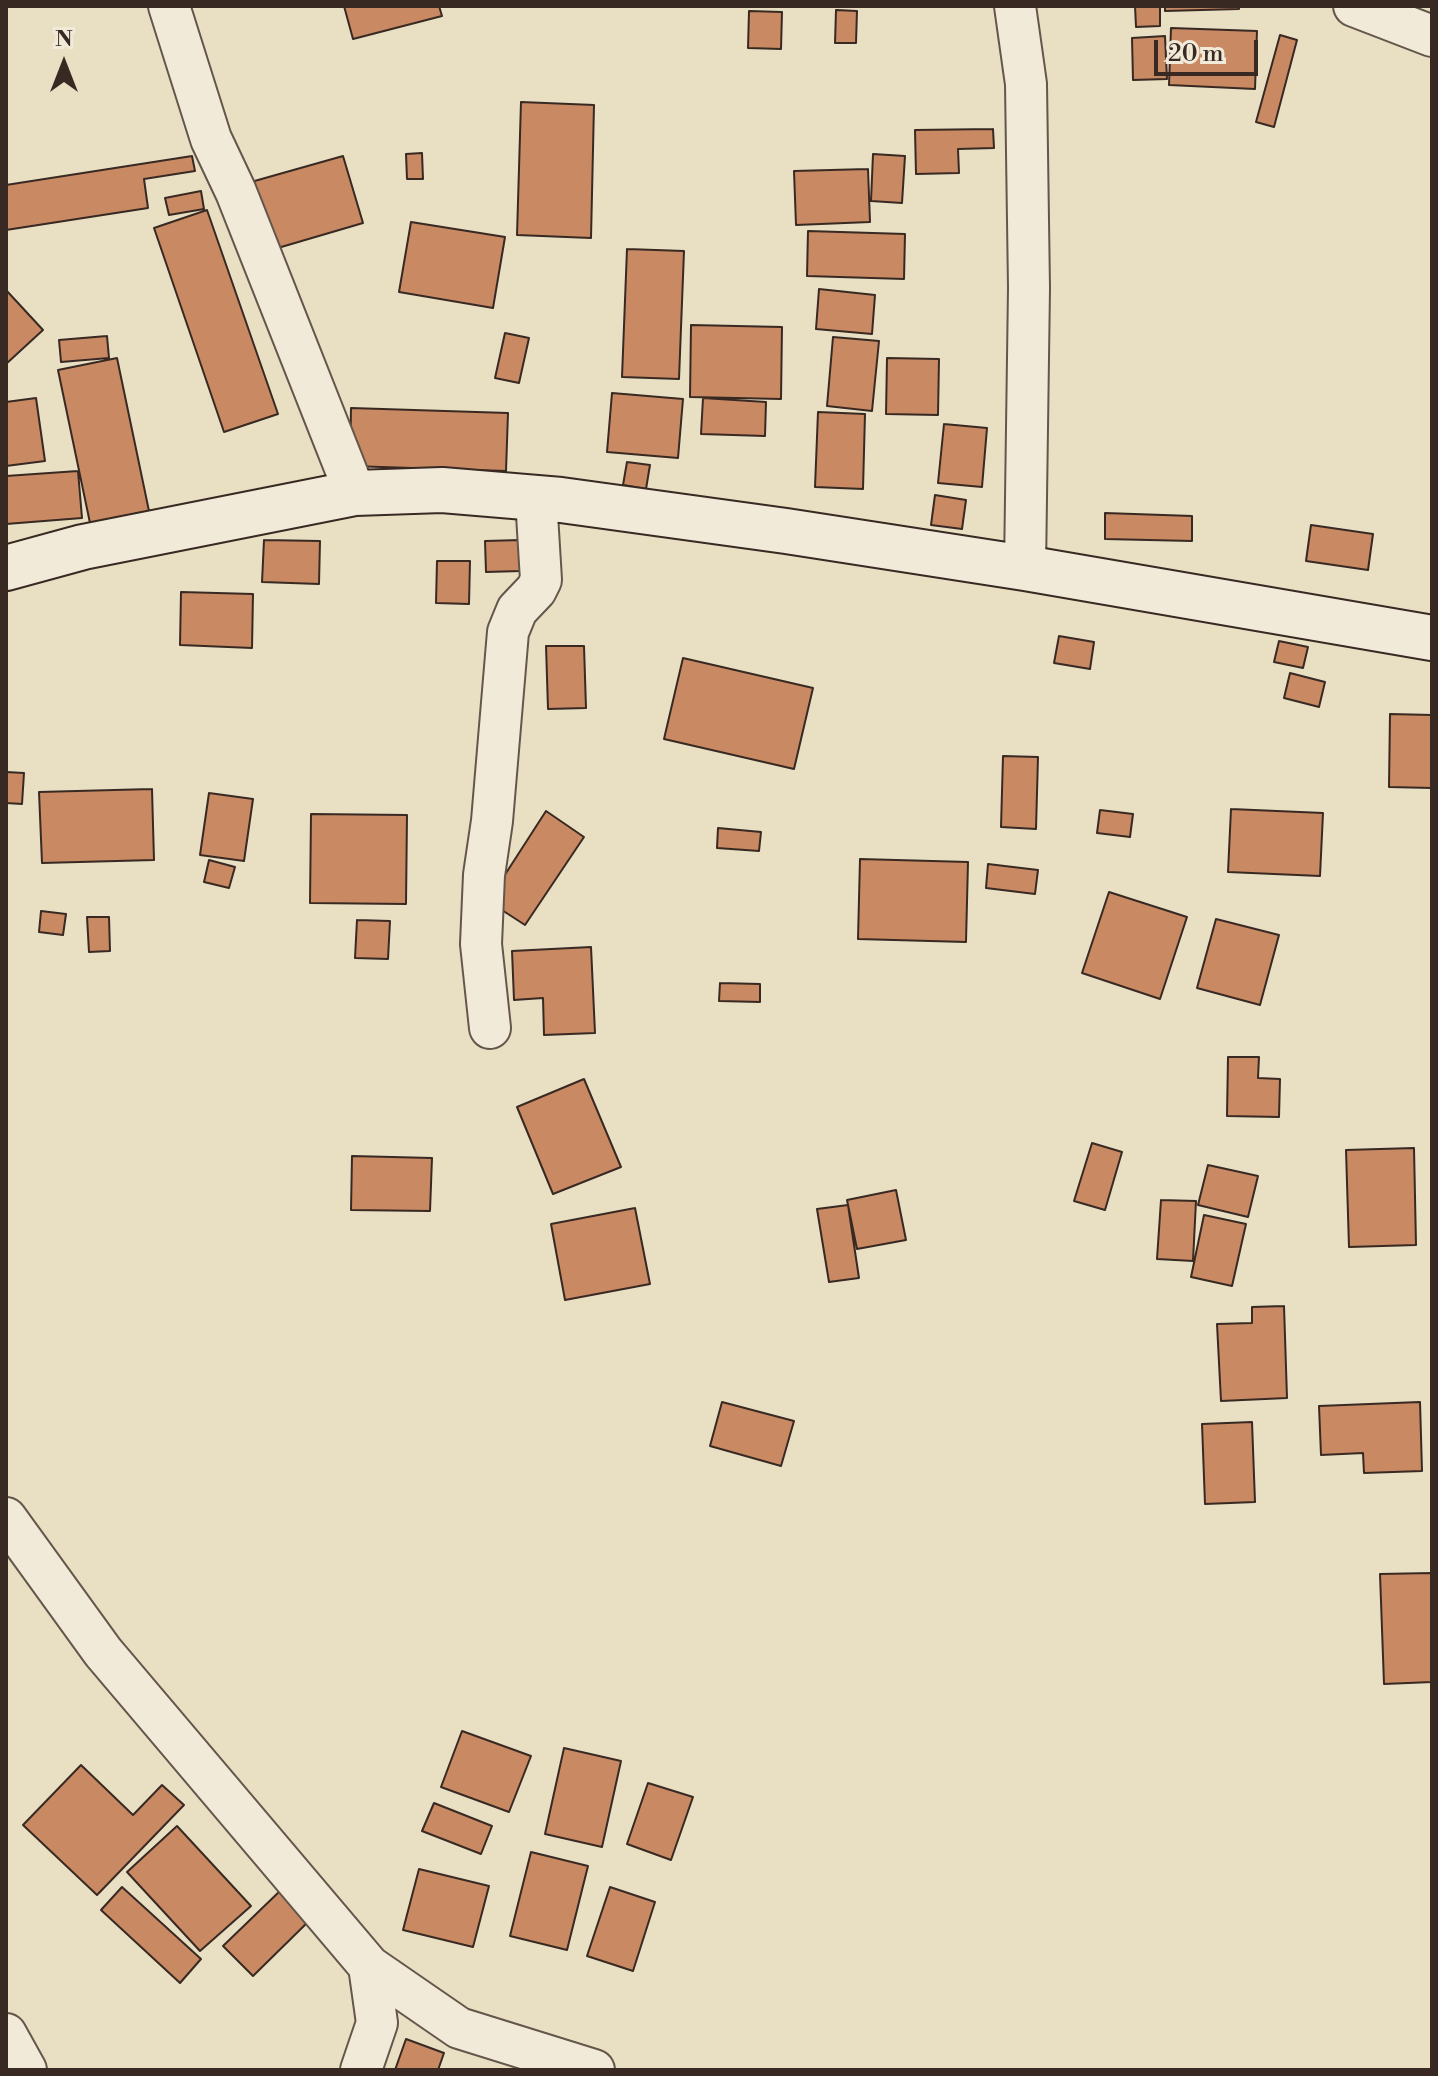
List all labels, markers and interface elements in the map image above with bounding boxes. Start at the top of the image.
north arrow [24,24,104,104]
scale bar [1158,24,1262,74]
text: N [55,26,73,53]
text: 20 m [1168,39,1224,69]

